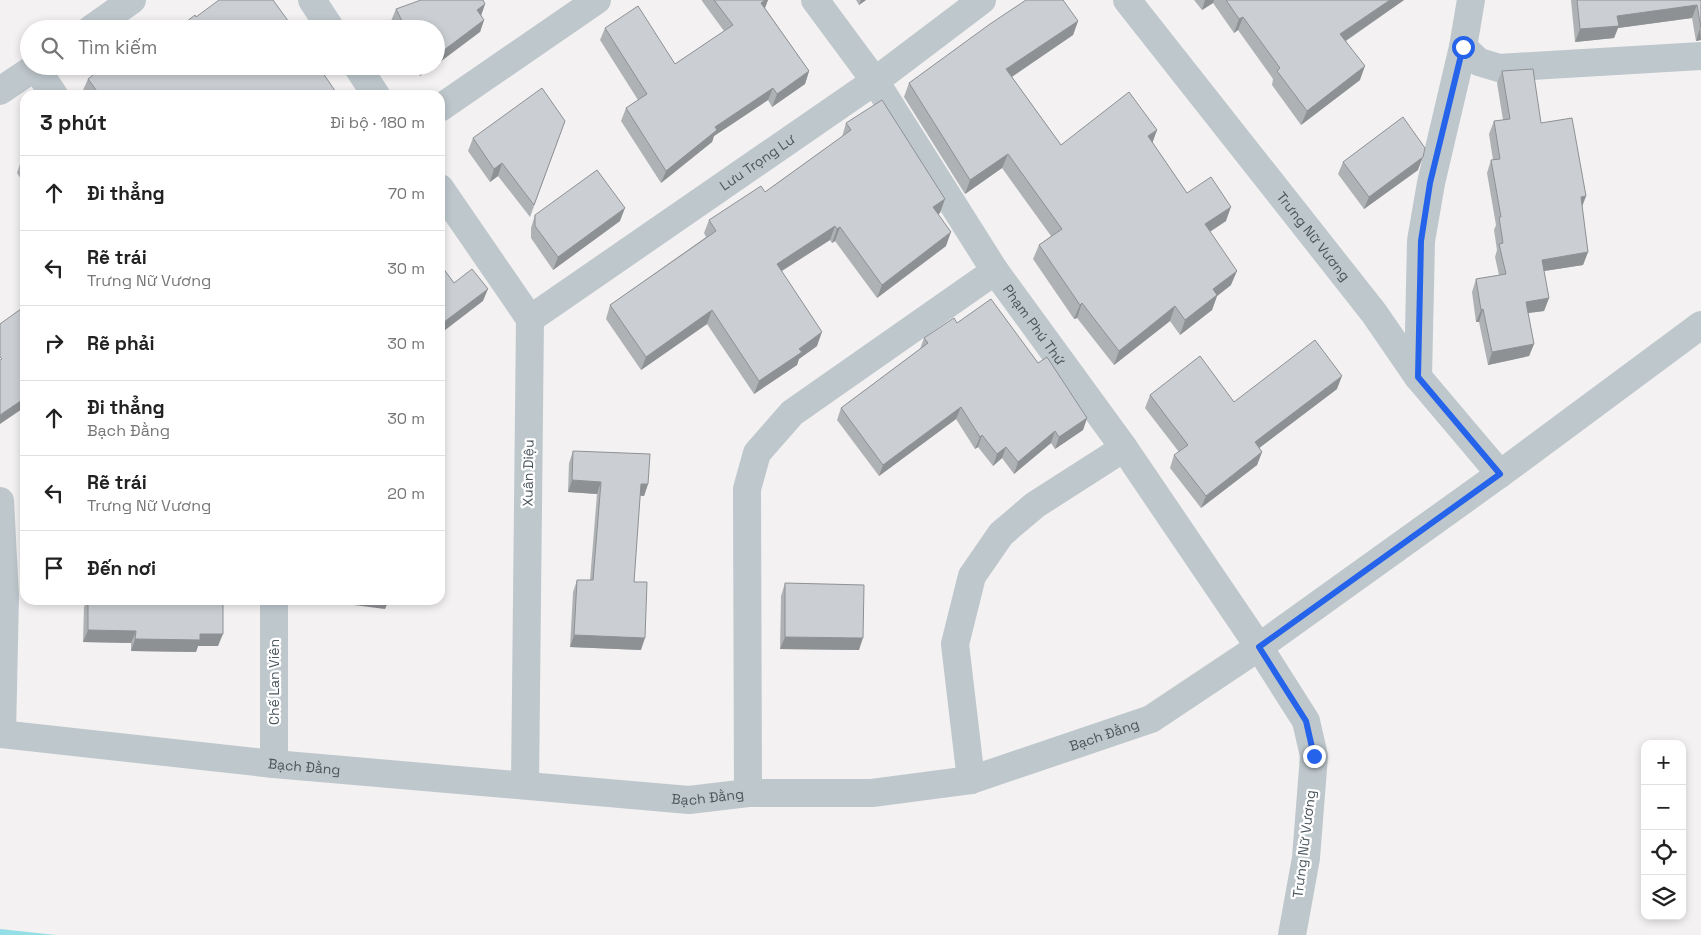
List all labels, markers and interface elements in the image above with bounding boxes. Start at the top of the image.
search box [20,20,445,75]
icon: search [38,34,66,62]
text: Tìm kiếm [78,35,157,60]
route start [1452,36,1475,59]
text: 3 phút [40,109,107,136]
text: Đi bộ · 180 m [330,112,425,133]
street label: Lưu Trọng Lư [716,130,799,195]
icon: ahead [40,179,68,207]
text: Đi thẳng [87,181,165,206]
text: 70 m [388,183,425,204]
street label: Trưng Nữ Vương [1273,188,1354,285]
text: Rẽ trái [87,245,147,270]
icon: left [40,254,68,282]
text: 30 m [387,258,425,279]
text: Trưng Nữ Vương [87,270,211,291]
street label: Phạm Phú Thứ [999,281,1070,369]
icon: right [40,329,68,357]
text: Rẽ phải [87,331,155,356]
text: 30 m [387,333,425,354]
text: Đi thẳng [87,395,165,420]
icon: ahead [40,404,68,432]
text: 30 m [387,408,425,429]
text: Bạch Đằng [87,420,170,441]
street label: Xuân Diệu [518,439,538,507]
text: Rẽ trái [87,470,147,495]
icon: left [40,479,68,507]
text: 20 m [387,483,425,504]
text: Trưng Nữ Vương [87,495,211,516]
icon: arrive [40,554,68,582]
text: Đến nơi [87,556,156,581]
street label: Chế Lan Viên [265,639,283,725]
street label: Bạch Đằng [1067,715,1141,755]
map controls [1641,740,1686,920]
button: + [1641,740,1686,785]
route end [1303,745,1326,768]
street label: Bạch Đằng [267,754,341,779]
street label: Bạch Đằng [671,785,745,809]
button: − [1641,785,1686,830]
street label: Trưng Nữ Vương [1288,789,1320,899]
button: locate [1641,830,1686,875]
button: layers [1641,875,1686,920]

